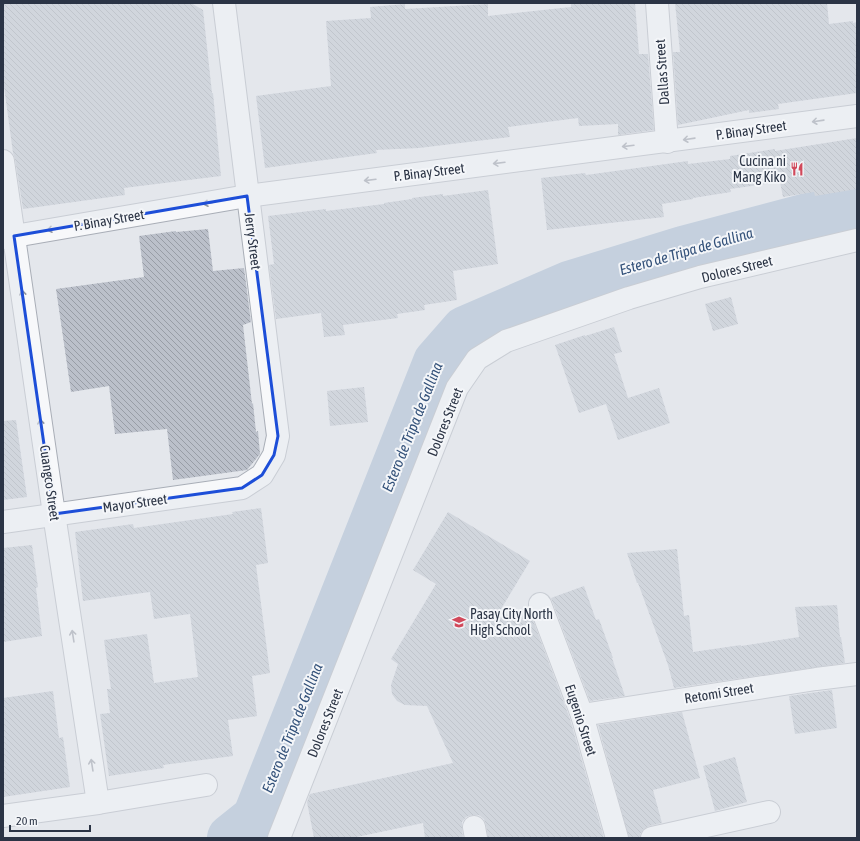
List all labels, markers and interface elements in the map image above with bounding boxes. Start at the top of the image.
street label: Dallas Street [652,39,672,105]
street label: P. Binay Street [715,117,787,143]
one-way arrow [812,117,825,125]
one-way arrow [683,135,696,142]
one-way arrow [622,143,635,150]
place label: Cucina ni Mang Kiko [733,153,786,185]
one-way arrow [493,159,506,167]
street label: P. Binay Street [393,160,465,184]
restaurant icon: Cucina ni Mang Kiko [789,161,805,177]
one-way arrow [364,176,377,184]
one-way arrow [203,199,216,207]
street label: P. Binay Street [73,206,145,234]
street label: Jerry Street [242,211,264,271]
water label: Estero de Tripa de Gallina [617,224,755,278]
one-way arrow [47,226,60,234]
street label: Dolores Street [700,252,774,286]
one-way arrow [19,290,27,303]
water label: Estero de Tripa de Gallina [378,360,446,494]
street label: Dolores Street [424,385,466,459]
one-way arrow [37,419,45,432]
street label: Cuangco Street [37,444,63,522]
street label: Mayor Street [102,491,168,515]
place label: Pasay City North High School [470,606,553,638]
school or university icon: Pasay City North High School [451,614,467,630]
one-way arrow [69,630,77,643]
water label: Estero de Tripa de Gallina [258,661,326,795]
street label: Retomi Street [683,680,755,706]
street label: Eugenio Street [562,682,600,758]
street label: Dolores Street [304,686,346,760]
one-way arrow [88,759,96,772]
scale bar [10,807,90,833]
text: 20 m [16,814,38,828]

